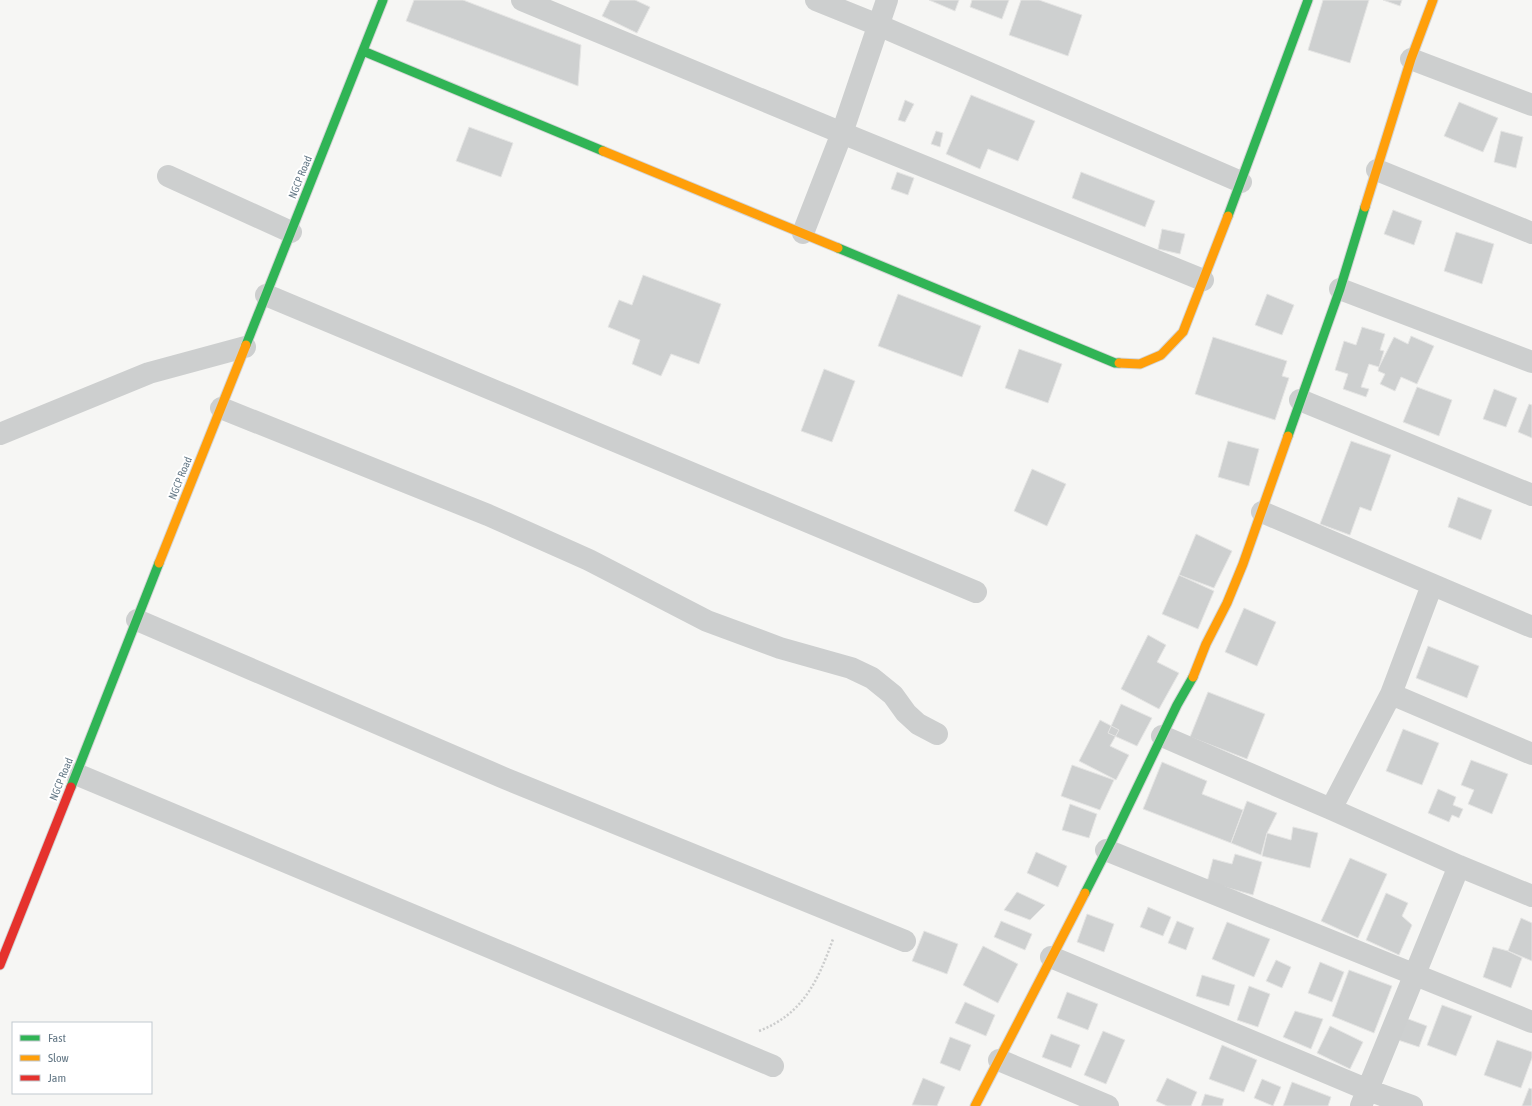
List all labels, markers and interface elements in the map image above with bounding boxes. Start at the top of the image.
street label: NGCP Road [286,154,314,200]
street label: NGCP Road [166,455,194,501]
street label: NGCP Road [47,756,75,802]
legend [12,1022,152,1094]
text: Fast [48,1031,66,1045]
text: Slow [48,1051,69,1065]
text: Jam [48,1071,66,1085]

